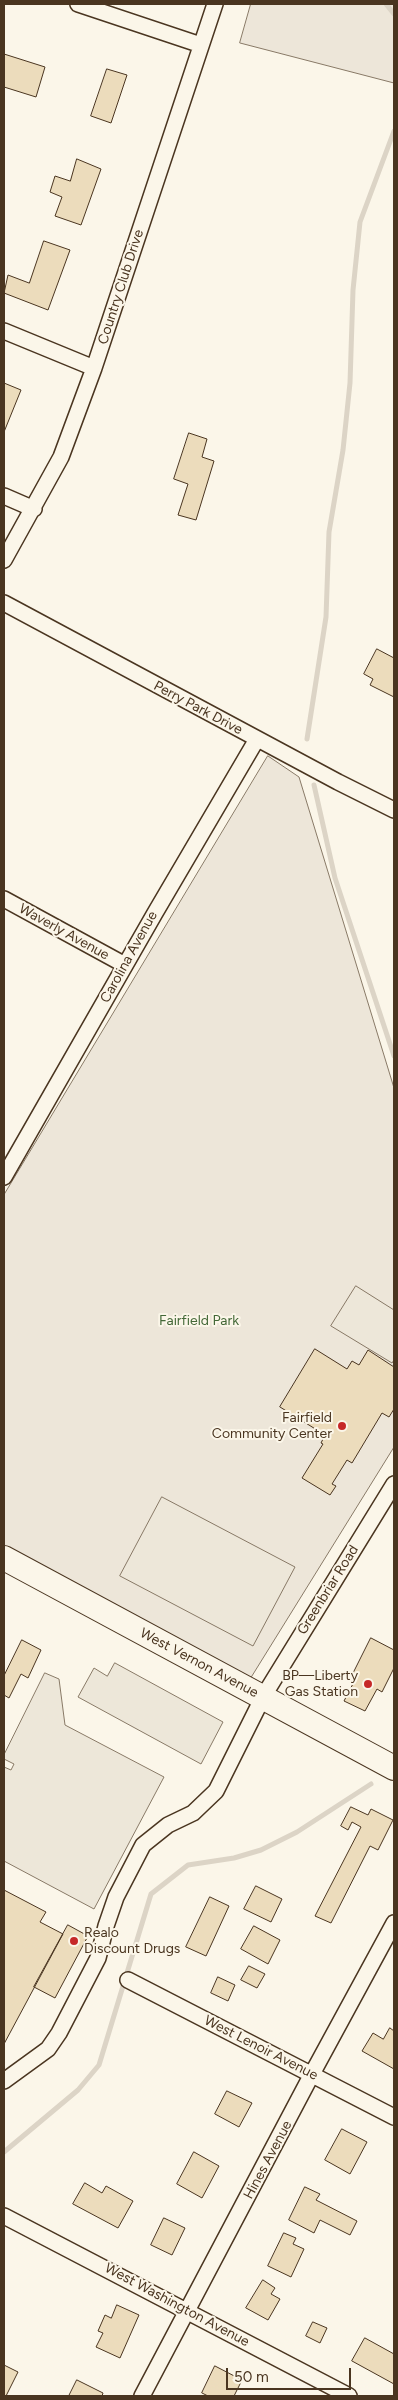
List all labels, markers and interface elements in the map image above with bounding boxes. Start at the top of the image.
street label: Country Club Drive [95,227,147,347]
street label: Perry Park Drive [151,677,245,739]
street label: Waverly Avenue [16,900,112,964]
street label: Carolina Avenue [97,908,161,1006]
park label: Fairfield Park [159,1313,239,1329]
place label: Fairfield Community Center [212,1410,332,1442]
marker: Fairfield Community Center [336,1420,348,1432]
street label: Greenbriar Road [294,1542,362,1638]
street label: West Vernon Avenue [137,1625,261,1701]
place label: BP—Liberty Gas Station [282,1668,358,1700]
marker: BP—Liberty Gas Station [362,1678,374,1690]
place label: Realo Discount Drugs [84,1925,180,1958]
marker: Realo Discount Drugs [68,1935,80,1947]
street label: West Lenoir Avenue [201,2012,321,2084]
street label: Hines Avenue [240,2118,296,2202]
street label: West Washington Avenue [102,2260,252,2350]
scale bar [228,2358,353,2390]
text: 50 m [234,2368,269,2386]

